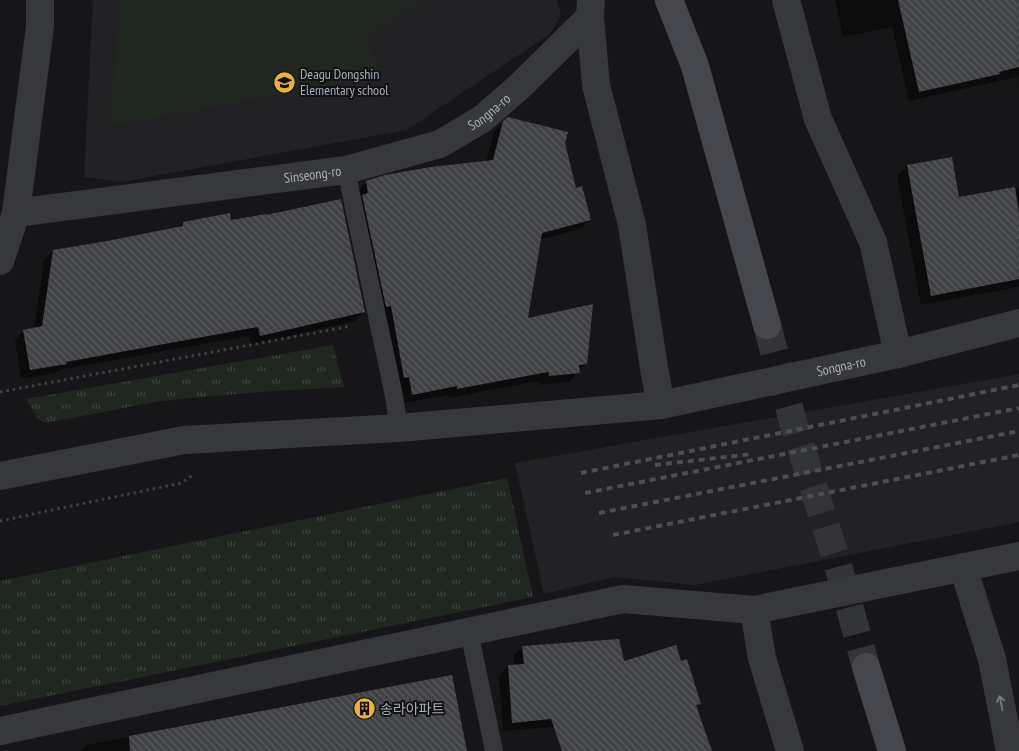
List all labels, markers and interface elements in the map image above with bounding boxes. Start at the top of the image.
place label: Deagu Dongshin Elementary school [300,65,389,99]
school or university icon: Deagu Dongshin Elementary school [272,70,296,94]
street label: Songna-ro [464,89,514,135]
street label: Sinseong-ro [283,162,342,187]
street label: Songna-ro [815,352,867,380]
one-way arrow [995,696,1005,712]
building icon: 송라아파트 [352,697,376,721]
place label: 송라아파트 [380,700,445,718]

